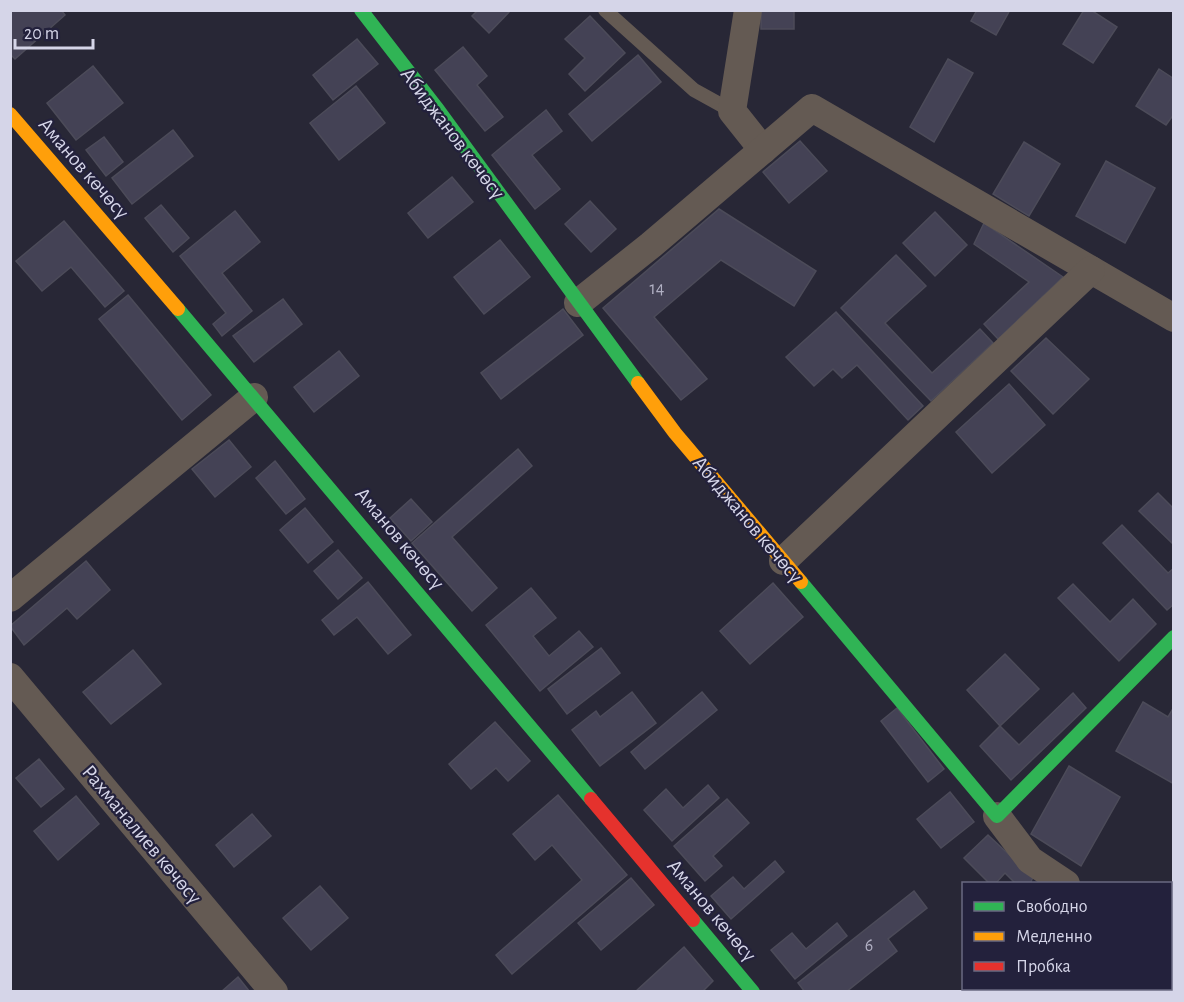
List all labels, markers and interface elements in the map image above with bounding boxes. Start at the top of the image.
scale bar [15,12,93,50]
text: 20 m [24,25,59,43]
street label: Абиджанов көчөсү [397,64,509,203]
street label: Аманов көчөсү [34,114,133,223]
house number: 14 [650,280,665,298]
street label: Абиджанов көчөсү [689,452,807,587]
street label: Аманов көчөсү [351,483,448,593]
street label: Рахманалиев көчөсү [78,761,206,908]
street label: Аманов көчөсү [663,855,760,965]
legend [962,882,1172,990]
text: Свободно [1016,897,1088,916]
text: Медленно [1016,928,1092,946]
house number: 6 [865,937,873,955]
text: Пробка [1016,957,1071,976]

